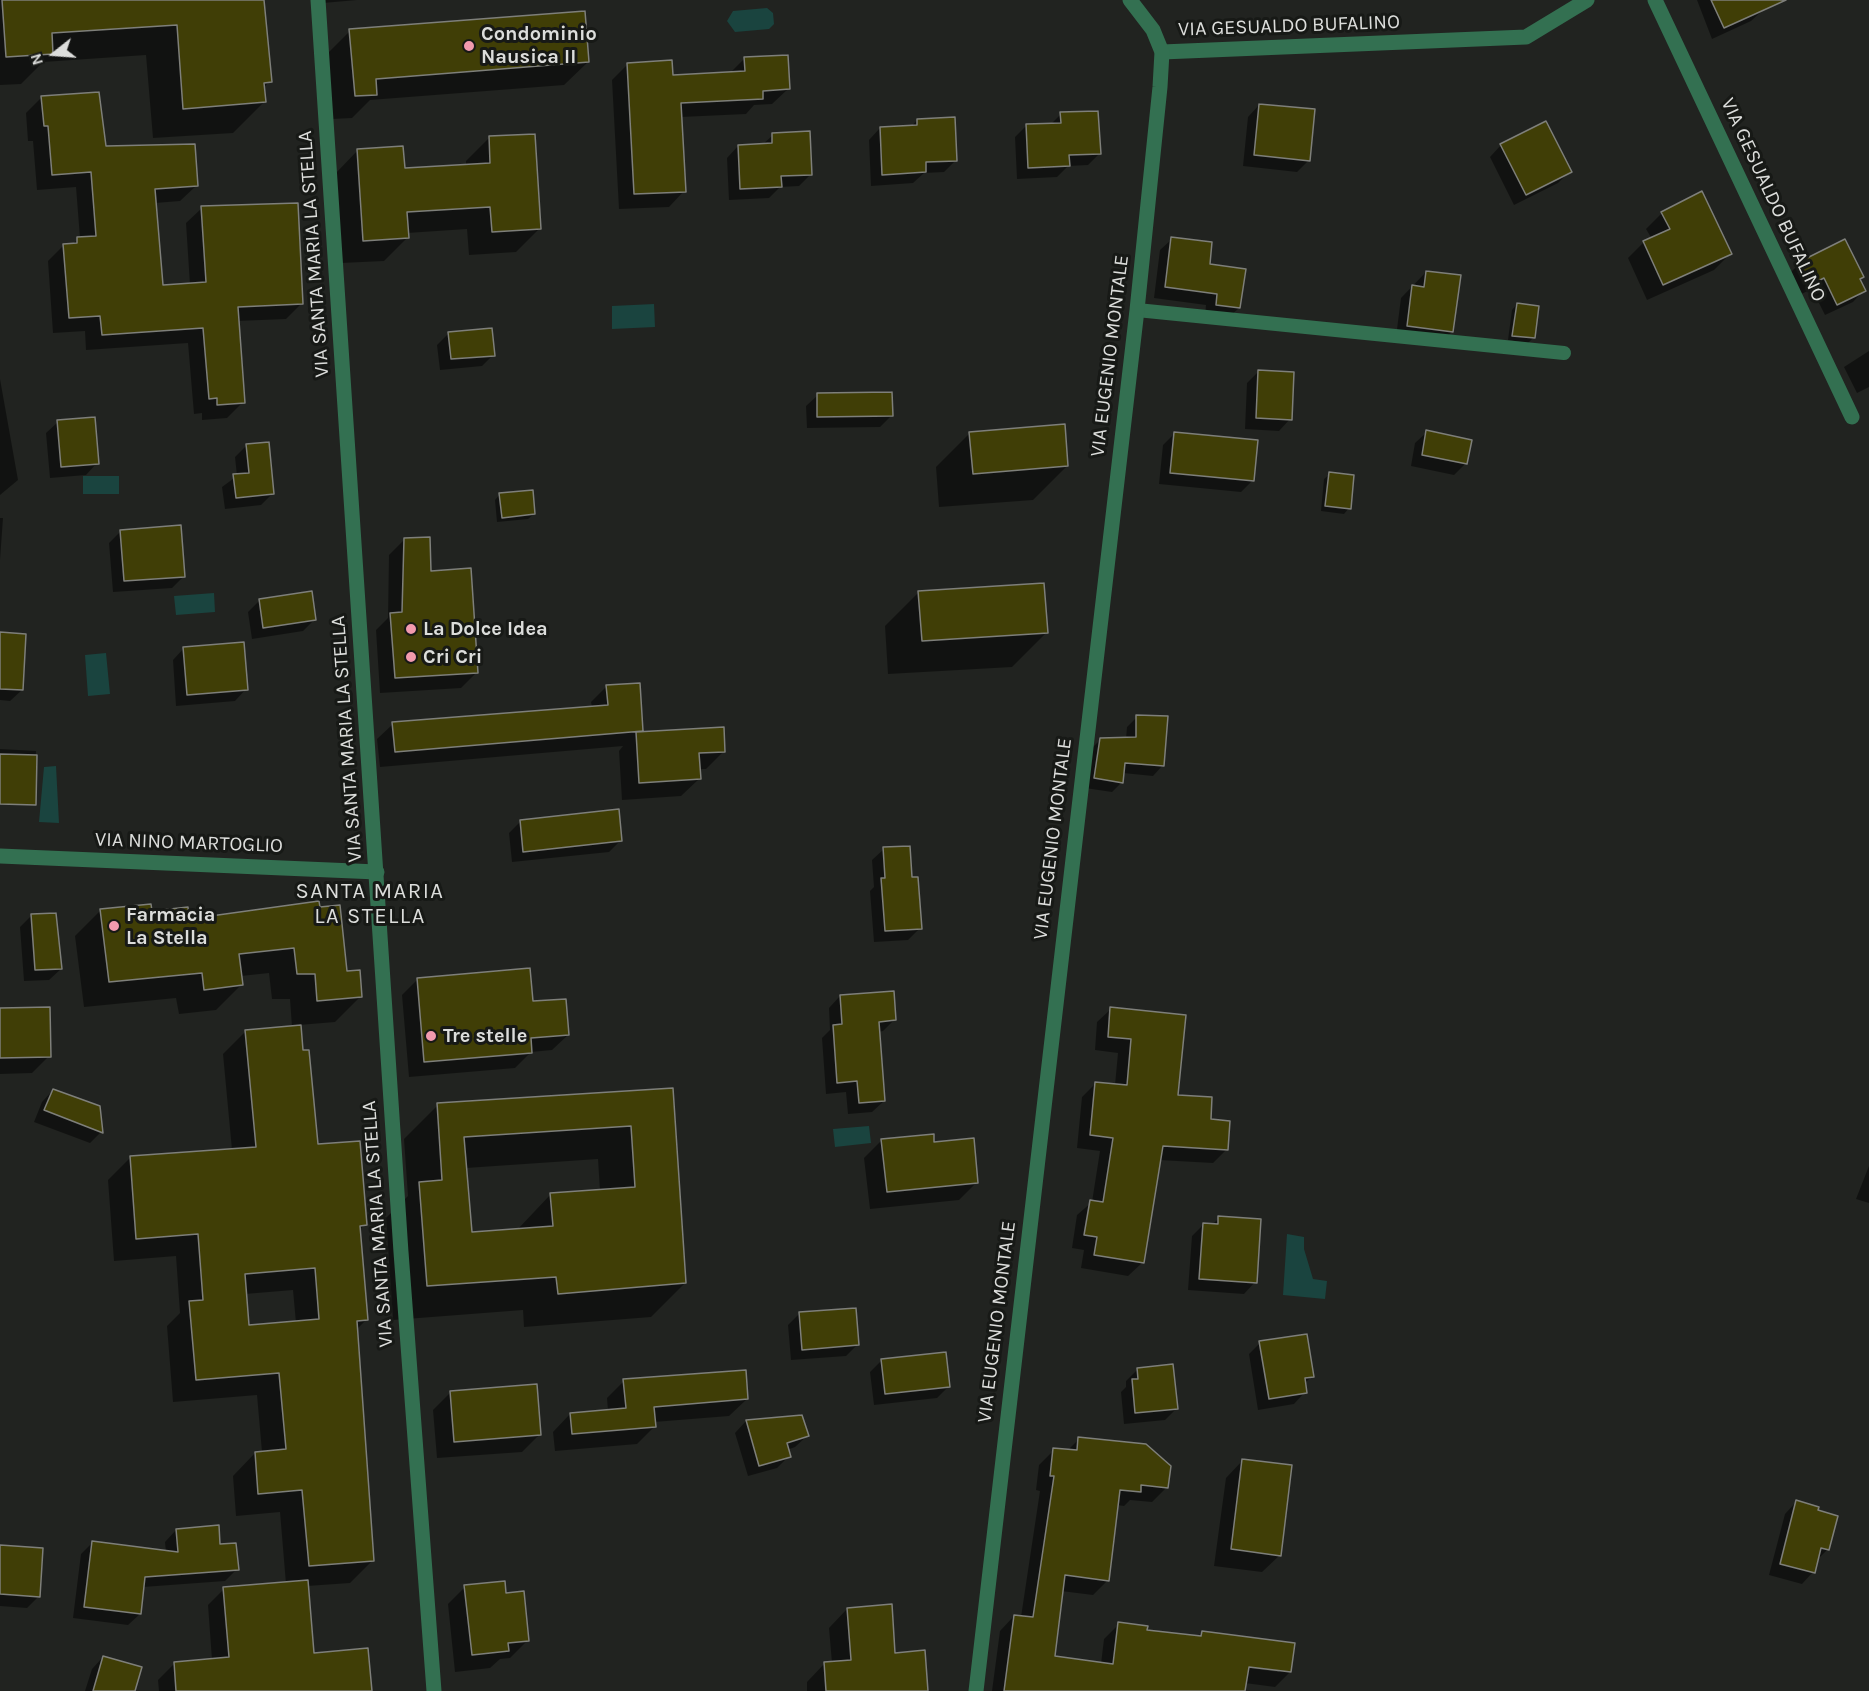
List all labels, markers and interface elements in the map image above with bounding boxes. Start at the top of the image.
street label: VIA GESUALDO BUFALINO [1178,10,1400,42]
place label: Condominio Nausica II [481,22,597,69]
north arrow [24,24,84,84]
marker: Condominio Nausica II [462,39,476,53]
text: N [26,51,47,68]
street label: VIA GESUALDO BUFALINO [1715,94,1831,306]
street label: VIA SANTA MARIA LA STELLA [293,130,335,378]
street label: VIA EUGENIO MONTALE [1086,254,1134,458]
street label: VIA SANTA MARIA LA STELLA [326,615,368,863]
place label: La Dolce Idea [423,617,548,641]
marker: La Dolce Idea [404,622,418,636]
place label: Cri Cri [423,645,482,669]
marker: Cri Cri [404,650,418,664]
street label: VIA EUGENIO MONTALE [1029,737,1077,941]
street label: VIA NINO MARTOGLIO [95,828,283,858]
district label: SANTA MARIA LA STELLA [295,879,445,930]
place label: Farmacia La Stella [126,903,216,950]
marker: Farmacia La Stella [107,919,121,933]
place label: Tre stelle [443,1024,527,1048]
marker: Tre stelle [424,1029,438,1043]
street label: VIA SANTA MARIA LA STELLA [357,1100,399,1348]
street label: VIA EUGENIO MONTALE [973,1220,1021,1424]

